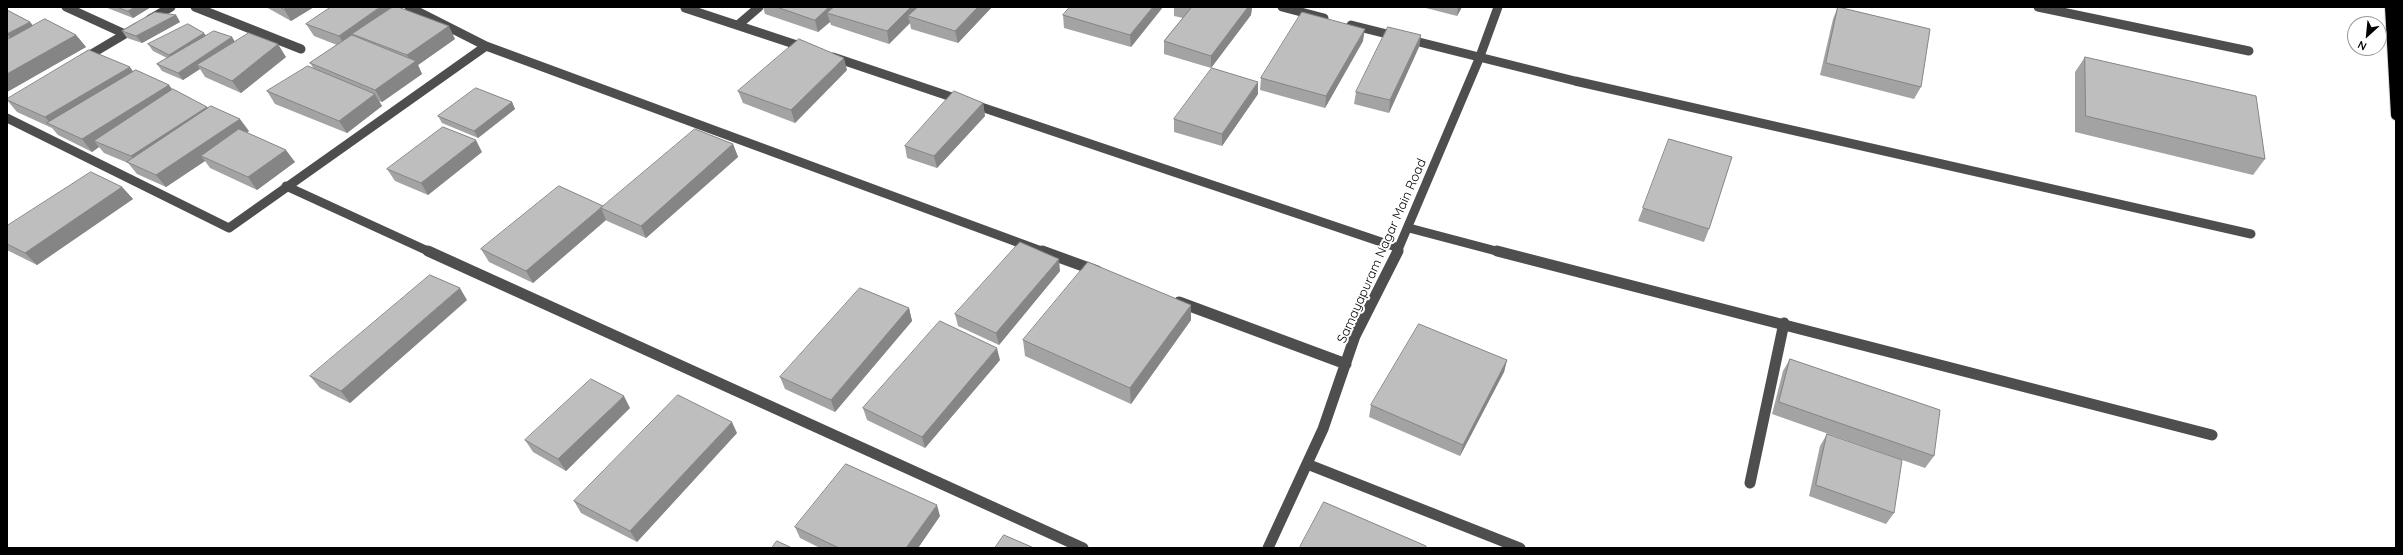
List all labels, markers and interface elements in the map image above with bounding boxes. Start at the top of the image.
north arrow [2347,16,2387,56]
text: N [2355,38,2369,54]
street label: Samayapuram Nagar Main Road [1334,156,1430,346]

